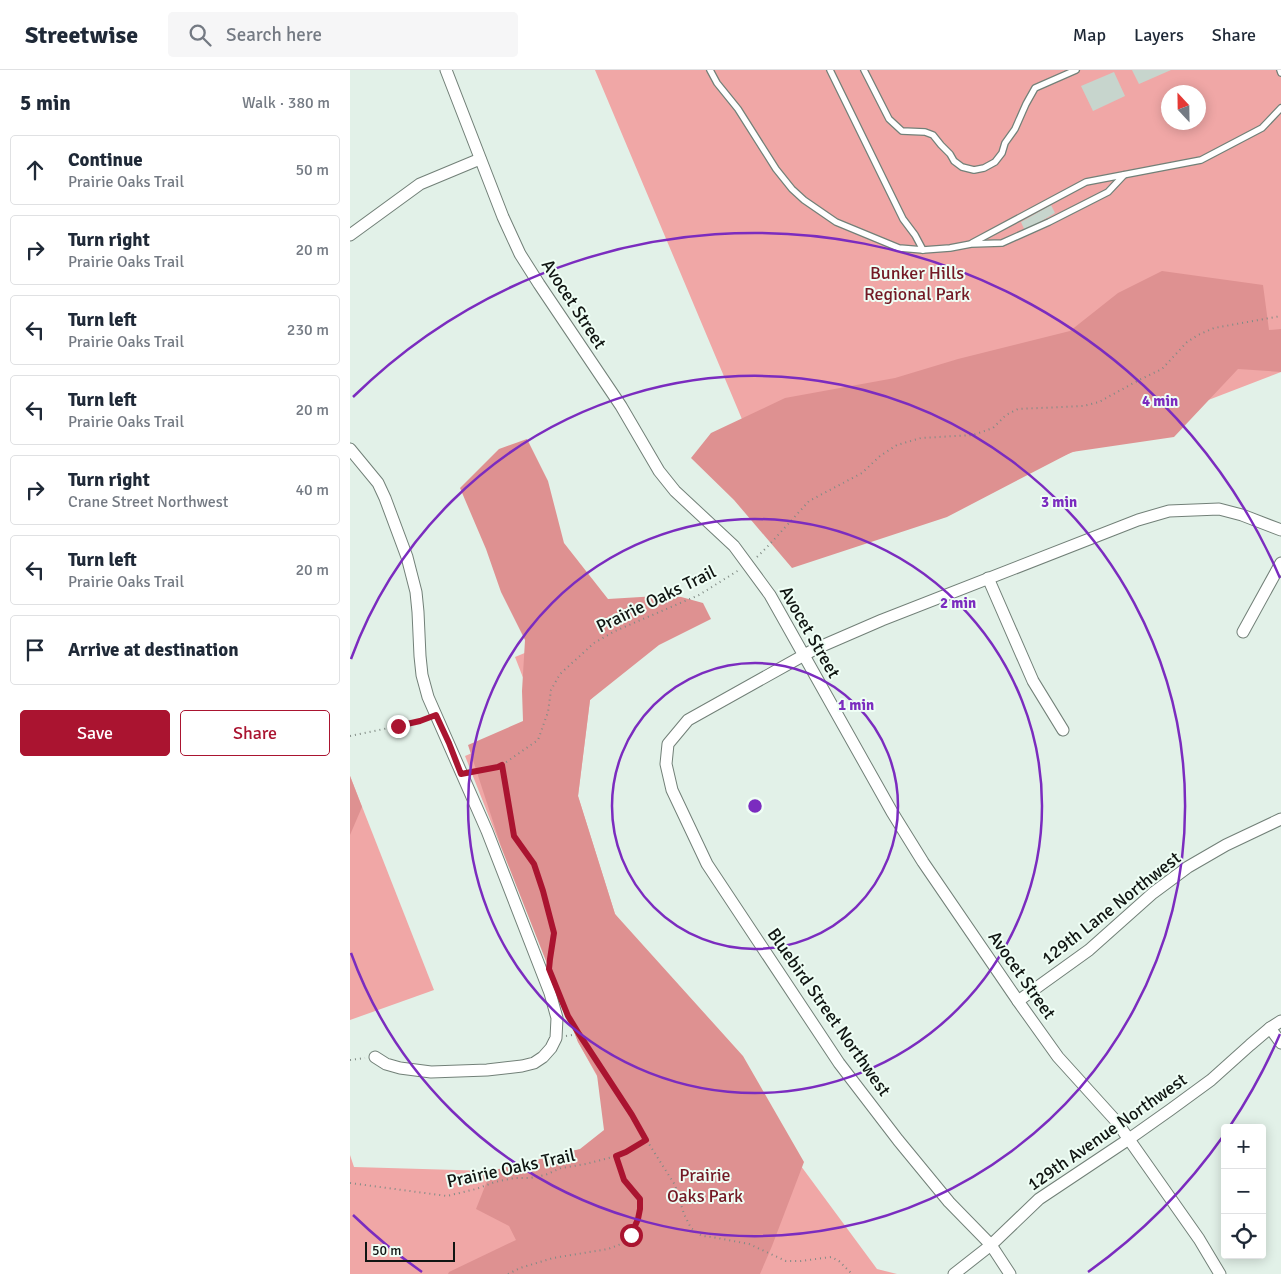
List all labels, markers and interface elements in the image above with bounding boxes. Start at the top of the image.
search box [168,12,518,57]
text: Streetwise [25,20,138,50]
icon: search [186,21,214,49]
text: Search here [226,23,322,47]
text: Map [1073,24,1106,46]
text: Layers [1134,24,1184,46]
text: Share [1212,24,1256,46]
north arrow [1161,85,1206,130]
text: 5 min [20,90,71,116]
text: Walk · 380 m [242,93,330,113]
text: Continue [68,148,143,172]
icon: ahead [21,156,49,184]
text: 50 m [295,160,329,180]
text: Prairie Oaks Trail [68,172,184,192]
text: Turn right [68,228,150,252]
icon: right [21,236,49,264]
text: 20 m [295,240,329,260]
text: Prairie Oaks Trail [68,252,184,272]
street label: Avocet Street [537,255,611,353]
park label: Bunker Hills Regional Park [864,262,970,305]
text: Turn left [68,308,137,332]
icon: left [21,316,49,344]
text: 230 m [287,320,329,340]
text: Prairie Oaks Trail [68,332,184,352]
text: Turn left [68,388,137,412]
text: 4 min [1142,392,1178,410]
icon: left [21,396,49,424]
text: 20 m [295,400,329,420]
text: Prairie Oaks Trail [68,412,184,432]
text: Turn right [68,468,150,492]
icon: right [21,476,49,504]
text: 40 m [295,480,329,500]
text: Crane Street Northwest [68,492,228,512]
text: 3 min [1041,493,1077,511]
text: Turn left [68,548,137,572]
icon: left [21,556,49,584]
text: 20 m [295,560,329,580]
street label: Prairie Oaks Trail [592,560,720,638]
text: Prairie Oaks Trail [68,572,184,592]
street label: Avocet Street [775,582,845,682]
text: 2 min [940,594,976,612]
icon: arrive [21,636,49,664]
text: Arrive at destination [68,638,239,662]
text: 1 min [838,696,874,714]
button: Save [20,710,170,756]
button: Share [180,710,330,756]
route end [387,715,410,738]
centre of rings [746,797,764,815]
street label: 129th Lane Northwest [1037,847,1185,969]
street label: Bluebird Street Northwest [763,924,895,1100]
street label: Avocet Street [984,927,1060,1023]
street label: 129th Avenue Northwest [1023,1069,1191,1195]
map controls [1221,1124,1266,1259]
button: + [1221,1124,1266,1169]
street label: Prairie Oaks Trail [445,1144,577,1192]
park label: Prairie Oaks Park [667,1164,743,1207]
button: − [1221,1169,1266,1214]
button: locate [1221,1214,1266,1259]
route start [620,1224,643,1247]
scale bar [365,1239,455,1262]
text: 50 m [372,1242,401,1259]

